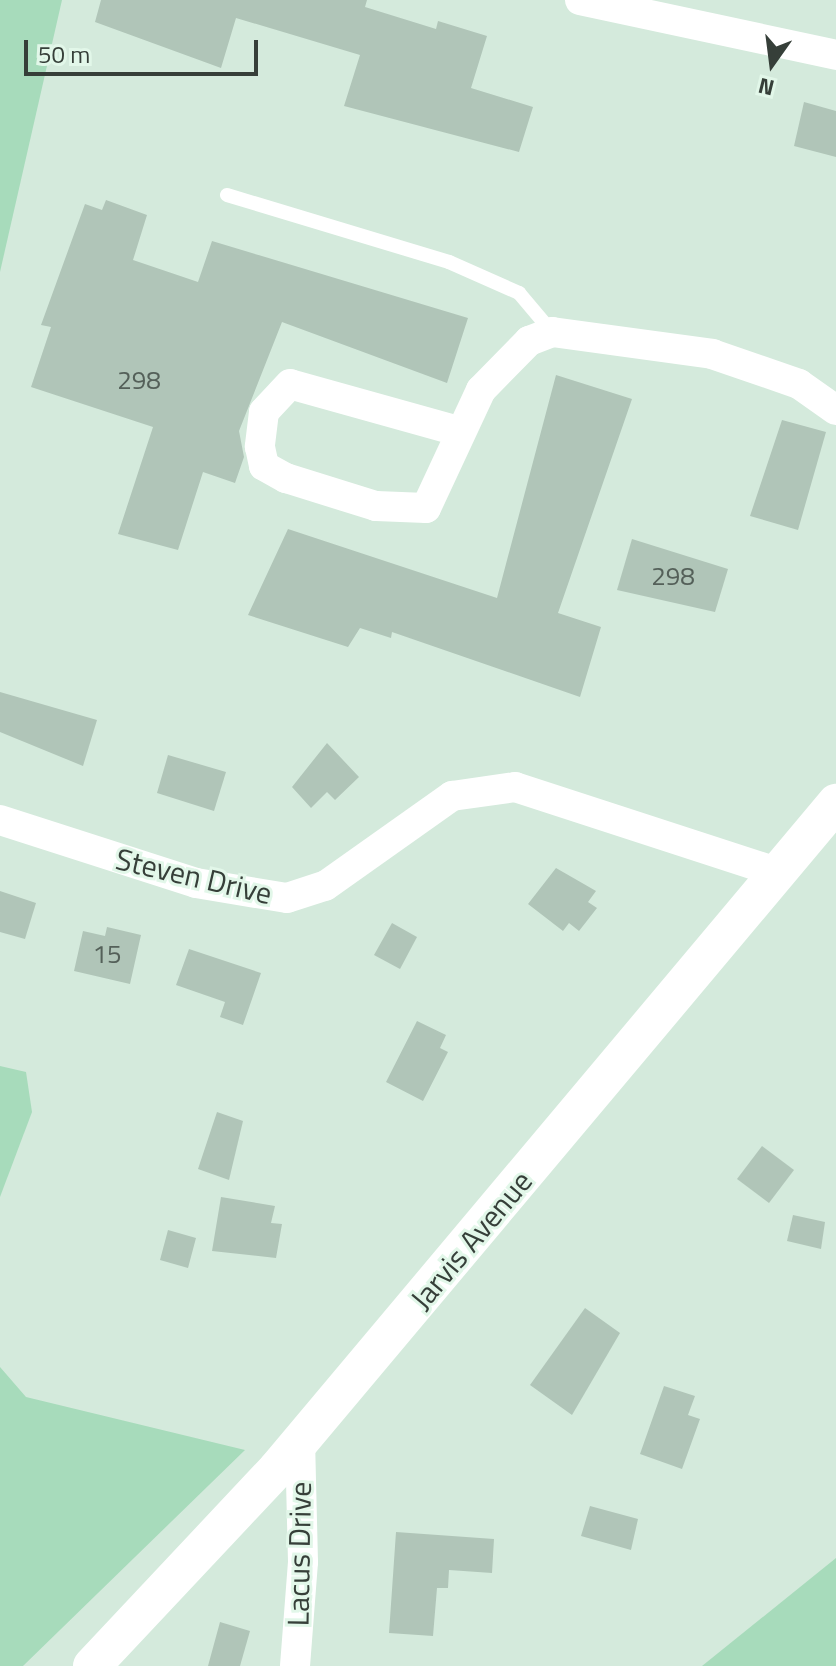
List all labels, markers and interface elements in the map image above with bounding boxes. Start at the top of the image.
scale bar [28,24,262,74]
north arrow [732,24,812,104]
text: 50 m [38,36,90,72]
text: N [755,69,778,106]
house number: 298 [117,364,161,396]
house number: 298 [651,560,695,592]
street label: Steven Drive [112,841,276,911]
house number: 15 [92,938,122,970]
street label: Jarvis Avenue [403,1164,539,1316]
street label: Lacus Drive [280,1481,318,1627]

